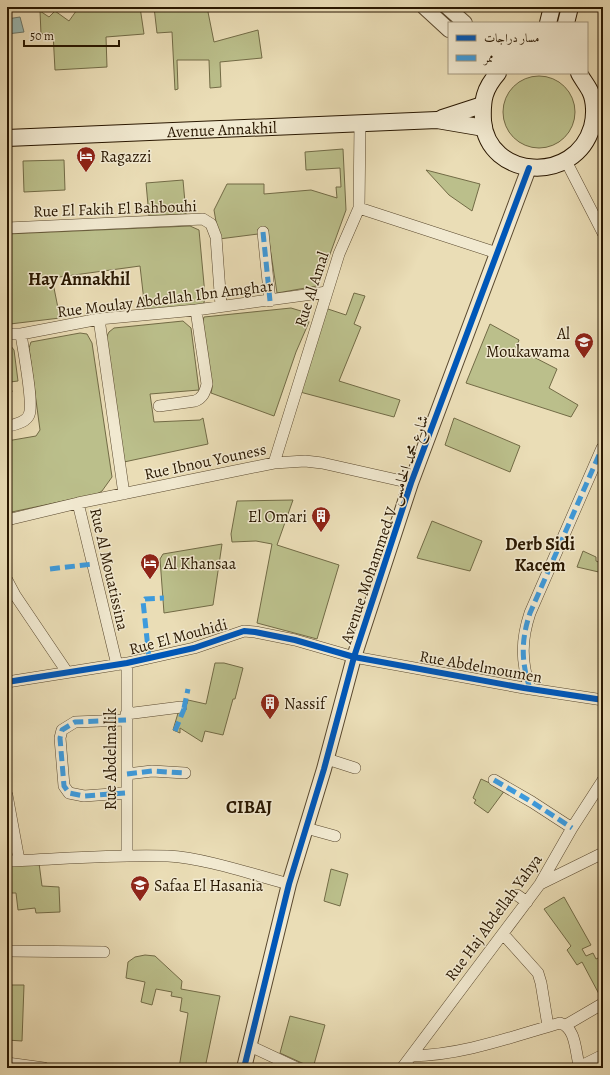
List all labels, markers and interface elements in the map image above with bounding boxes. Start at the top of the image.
scale bar [24,22,119,48]
legend [448,22,588,74]
text: 50 m [30,28,54,44]
text: مسار دراجات [484,30,539,46]
text: ممر [482,50,494,66]
street label: Avenue Annakhil [166,117,277,143]
hotel icon: Ragazzi [75,145,97,173]
place label: Ragazzi [100,146,151,168]
street label: Rue El Fakih El Bahbouhi [33,195,197,223]
street label: Rue Al Amal [289,249,335,330]
district label: Hay Annakhil [28,267,130,291]
street label: Rue Moulay Abdellah Ibn Amghar [56,275,275,323]
place label: Al Moukawama [486,323,571,363]
school or university icon: Al Moukawama [573,331,595,359]
street label: Avenue Mohammed V شارع محمد الخامس [335,412,436,648]
street label: Rue Ibnou Youness [142,438,268,486]
building icon: El Omari [310,505,332,533]
street label: Rue Al Mouatissina [84,506,134,633]
place label: El Omari [248,506,307,528]
district label: Derb Sidi Kacem [505,532,575,577]
hotel icon: Al Khansaa [139,552,161,580]
place label: Al Khansaa [163,553,237,575]
street label: Rue El Mouhidi [127,613,230,661]
street label: Rue Abdelmoumen [418,645,544,689]
building icon: Nassif [259,692,281,720]
place label: Nassif [284,693,328,715]
street label: Rue Abdelmalik [100,708,122,810]
district label: CIBAJ [226,795,272,819]
street label: Rue Haj Abdellah Yahya [440,849,548,986]
school or university icon: Safaa El Hasania [129,874,151,902]
place label: Safaa El Hasania [154,875,264,897]

